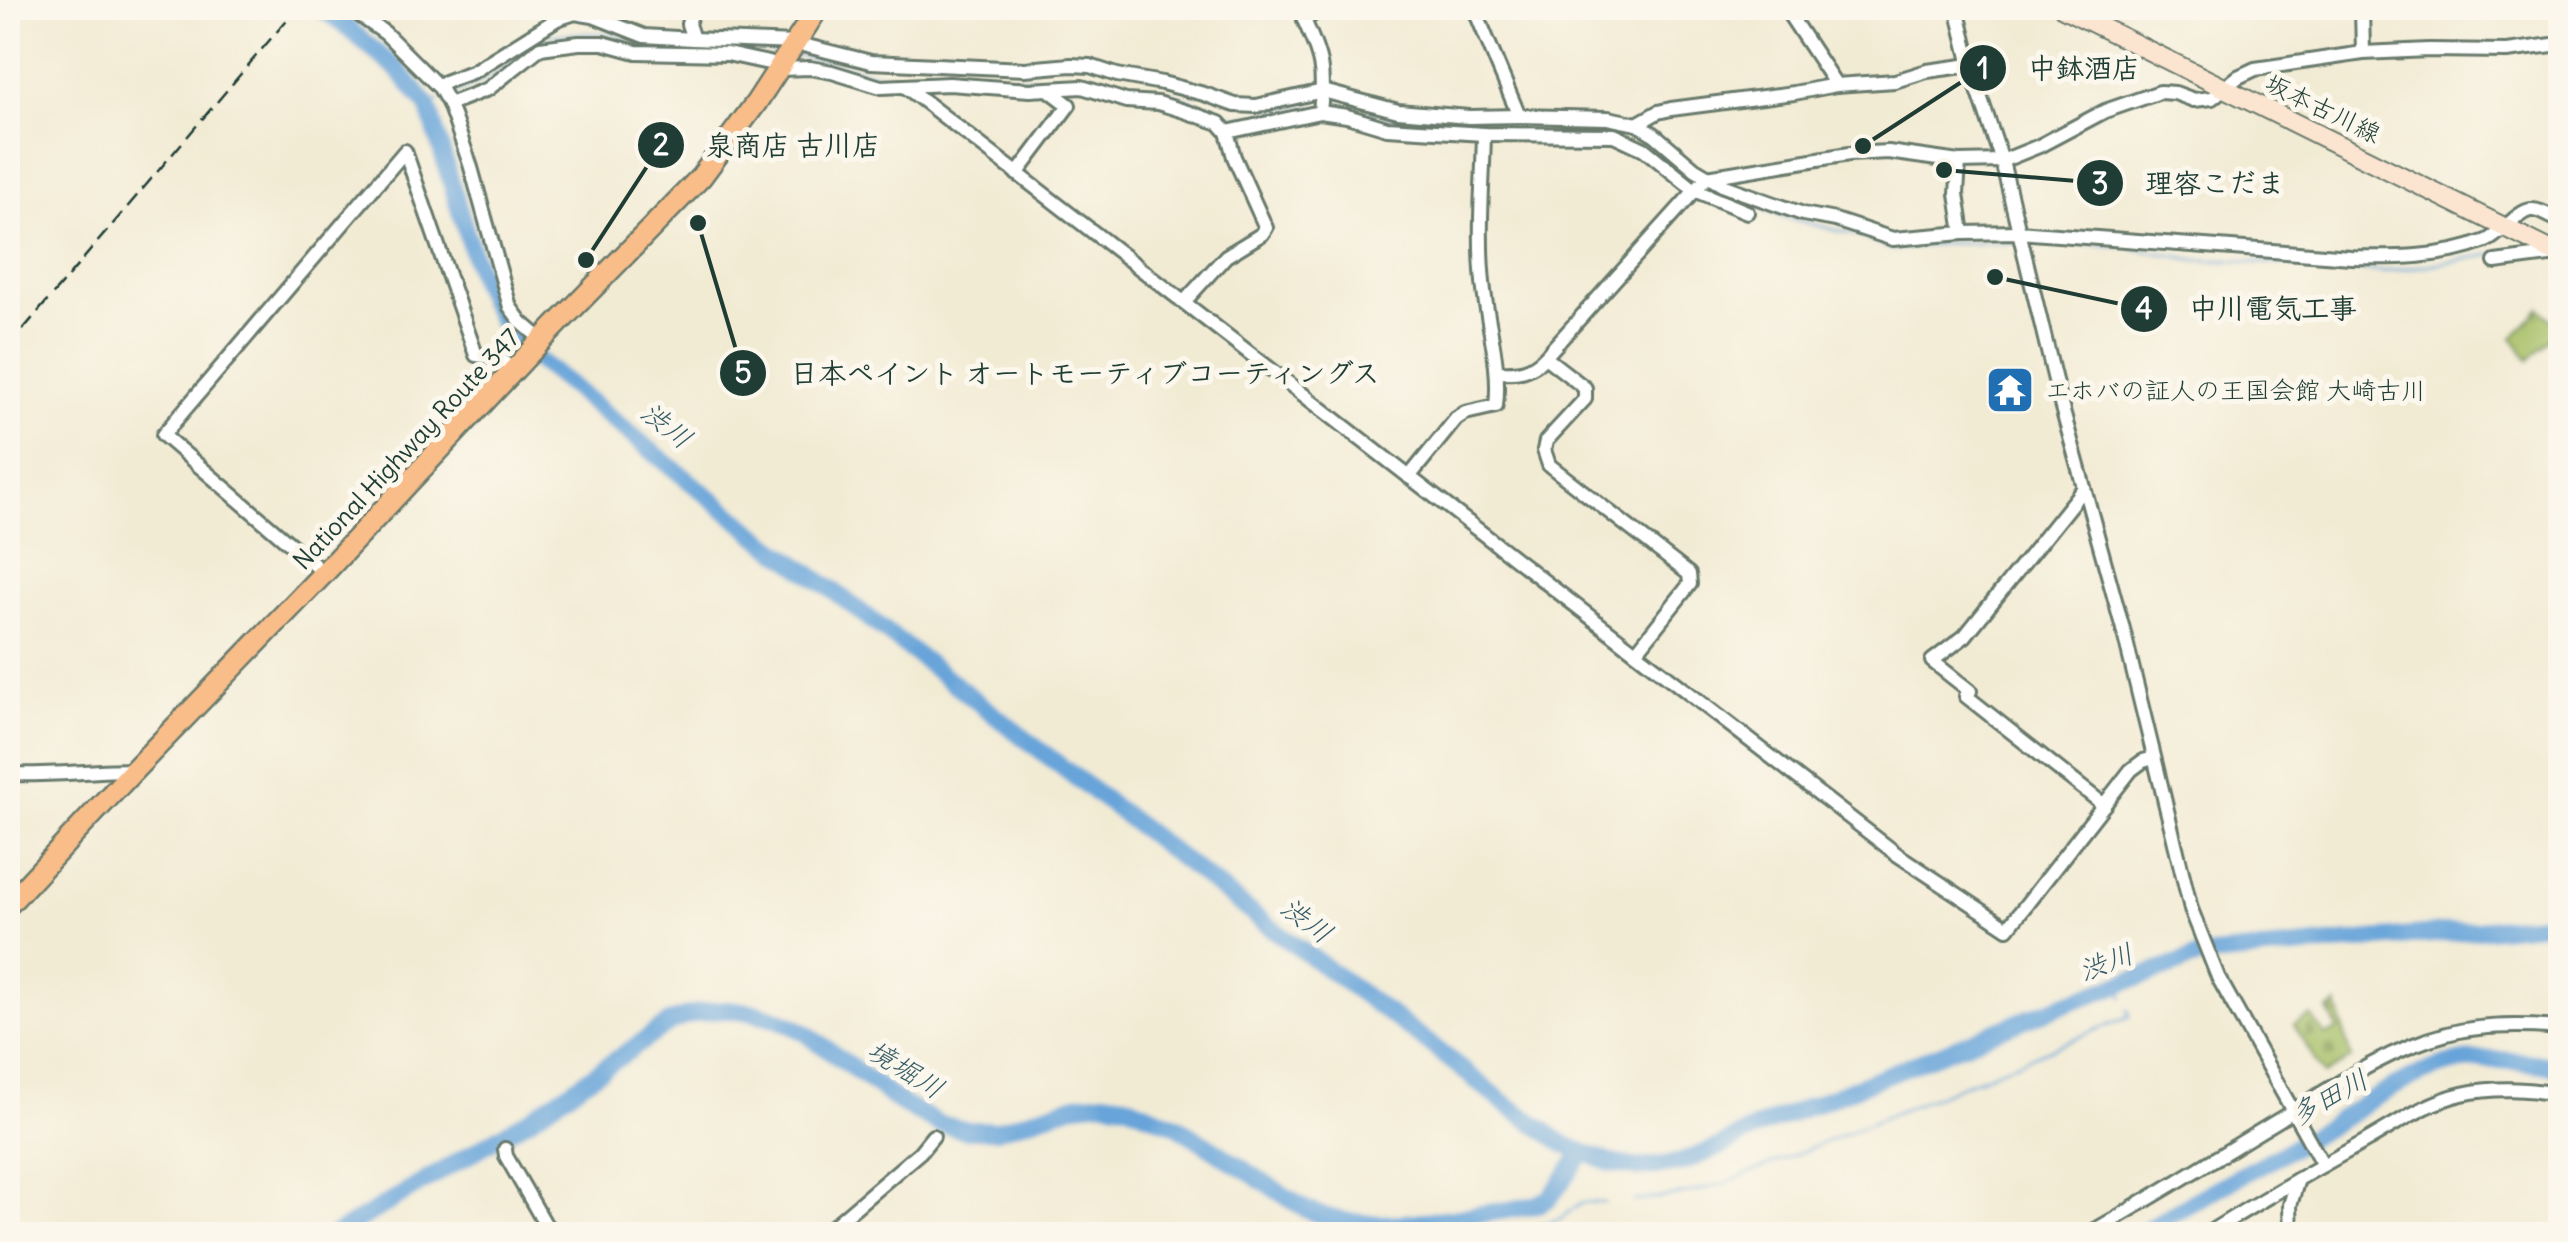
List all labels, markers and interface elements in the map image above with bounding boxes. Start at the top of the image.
callout: 中鉢酒店 [1958,39,2160,97]
text: 1 [1977,49,1989,87]
text: 中鉢酒店 [2028,50,2140,86]
street label: 坂本古川線 [2260,66,2386,150]
callout: 泉商店 古川店 [636,116,900,174]
text: 2 [653,125,669,163]
text: 泉商店 古川店 [706,127,880,163]
callout: 理容こだま [2075,154,2305,212]
text: 3 [2091,164,2109,202]
text: 理容こだま [2145,165,2285,201]
callout: 中川電気工事 [2119,280,2377,338]
text: 4 [2135,289,2153,327]
text: 中川電気工事 [2189,290,2357,326]
street label: National Highway Route 347 [286,322,526,576]
callout: 日本ペイント オートモーティブコーティングス [718,344,1403,402]
text: 5 [734,353,752,391]
text: 日本ペイント オートモーティブコーティングス [790,355,1380,391]
temple icon: エホバの証人の王国会館 大崎古川 [1984,364,2036,416]
place label: エホバの証人の王国会館 大崎古川 [2045,374,2426,406]
water label: 渋川 [634,394,700,456]
water label: 渋川 [1274,889,1340,951]
water label: 渋川 [2073,935,2139,989]
water label: 境堀川 [861,1031,951,1107]
water label: 多田川 [2284,1061,2374,1133]

